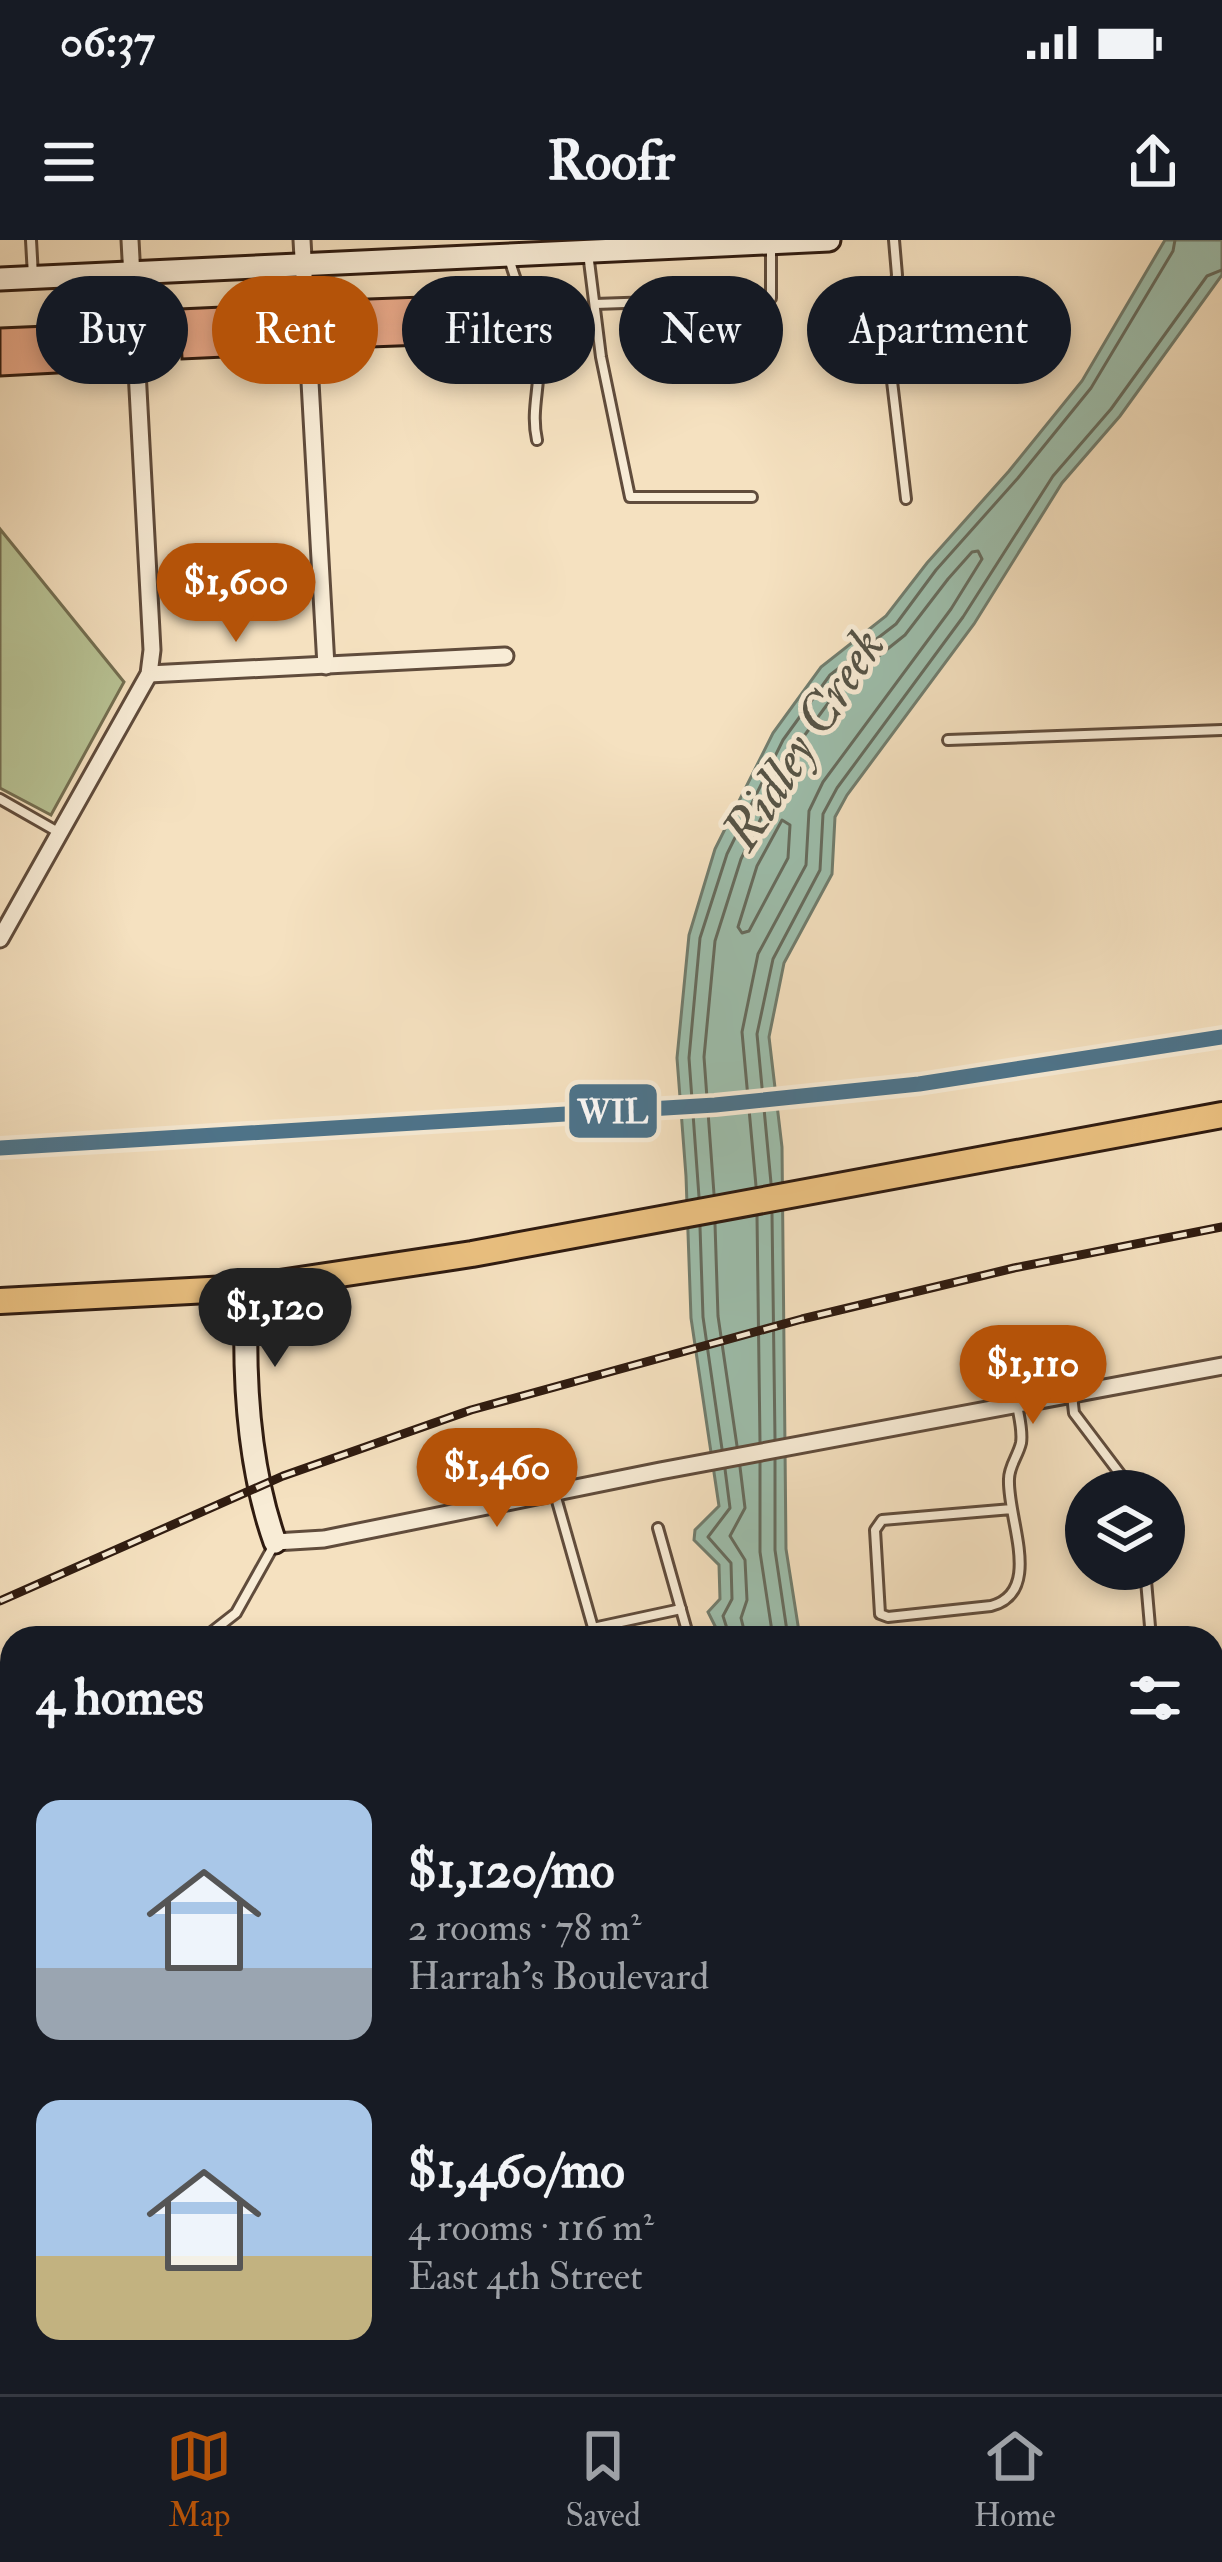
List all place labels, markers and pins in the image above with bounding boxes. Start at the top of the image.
pin: $1,600 [138,543,334,645]
pin: $1,120 [177,1268,373,1370]
pin: $1,110 [935,1325,1131,1427]
pin: $1,460 [399,1428,595,1530]

